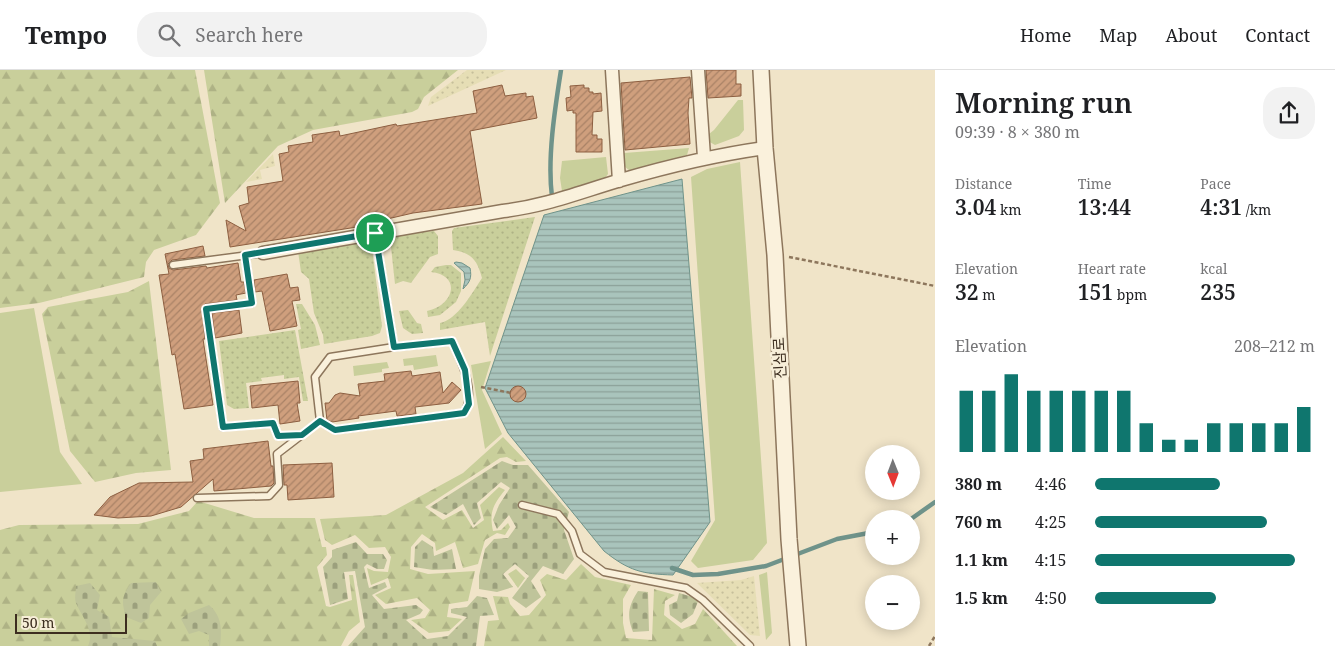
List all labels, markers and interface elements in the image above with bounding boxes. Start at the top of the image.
search box [137,12,487,57]
text: Tempo [25,18,107,51]
icon: search [155,21,183,49]
text: Search here [195,22,303,48]
text: Home [1020,23,1071,47]
text: Map [1099,23,1137,47]
text: About [1165,23,1217,47]
text: Contact [1245,23,1310,47]
text: Morning run [955,83,1132,121]
button: share [1263,87,1315,139]
text: 09:39 · 8 × 380 m [955,121,1080,143]
text: Distance [955,174,1012,193]
text: Time [1078,174,1111,193]
text: Pace [1200,174,1231,193]
text: 3.04 [955,193,996,221]
text: 13:44 [1078,193,1131,221]
text: 4:31 [1200,193,1242,221]
text: km [996,200,1021,219]
text: /km [1242,200,1271,219]
pin [354,212,396,254]
icon: arrive [361,219,389,247]
text: Elevation [955,259,1018,278]
text: Heart rate [1078,259,1146,278]
text: kcal [1200,259,1227,278]
text: 32 [955,278,979,306]
text: 151 [1078,278,1113,306]
text: 235 [1200,278,1236,306]
text: m [979,285,996,304]
text: bpm [1113,285,1147,304]
text: Elevation [955,335,1027,357]
text: 208–212 m [1234,335,1315,357]
street label: 진삼로 [768,337,790,379]
north arrow [865,445,920,500]
map controls [865,445,920,630]
text: 380 m [955,473,1002,495]
text: 4:46 [1035,473,1066,495]
button: + [865,510,920,565]
text: 760 m [955,511,1002,533]
text: 4:25 [1035,511,1066,533]
text: 1.1 km [955,549,1008,571]
text: 4:15 [1035,549,1066,571]
button: − [865,575,920,630]
text: 1.5 km [955,587,1008,609]
text: 4:50 [1035,587,1066,609]
scale bar [15,611,128,634]
text: 50 m [22,613,55,632]

